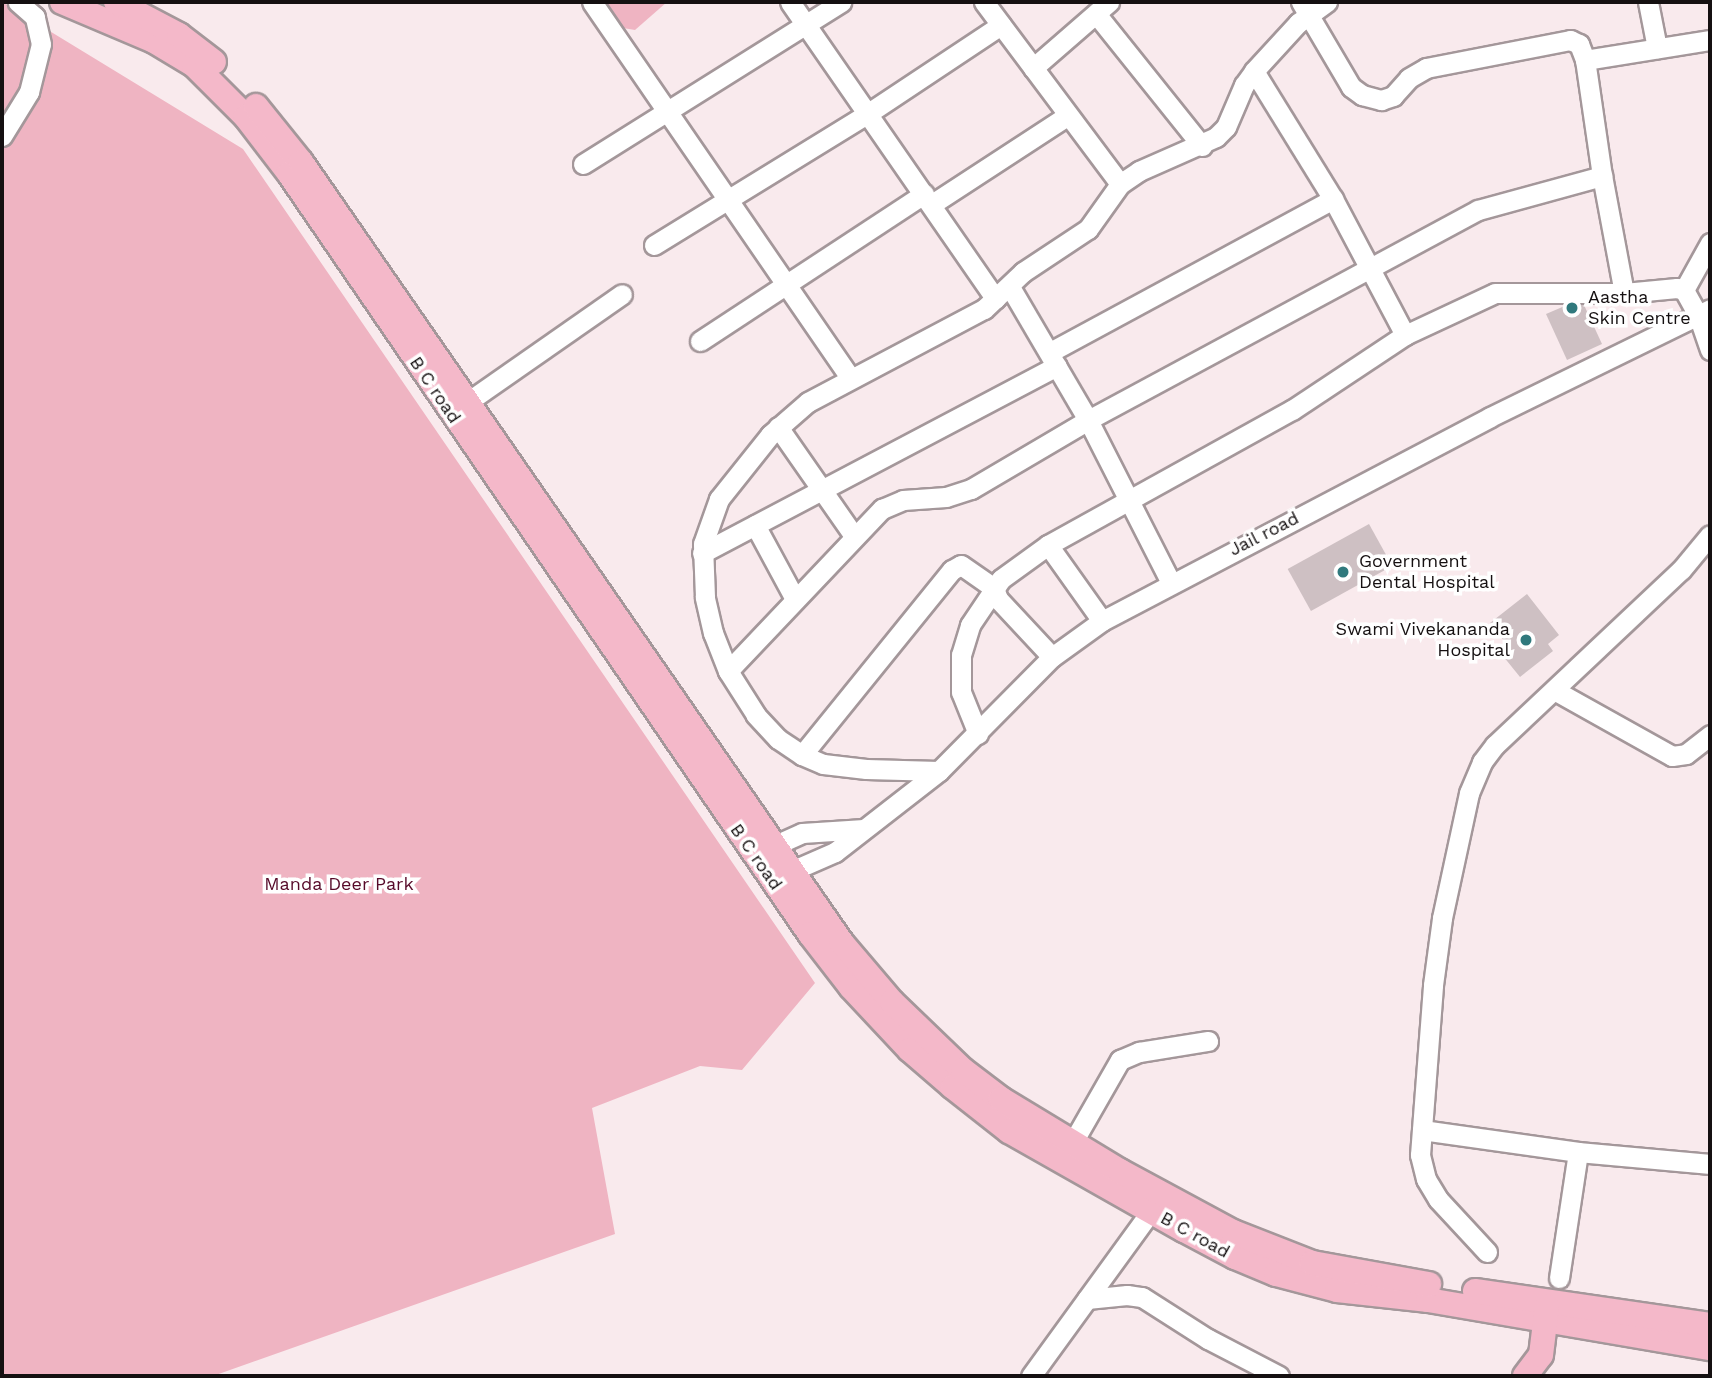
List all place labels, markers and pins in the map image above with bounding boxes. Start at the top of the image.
place label: Aastha Skin Centre [1588,287,1691,330]
marker: Aastha Skin Centre [1562,298,1582,318]
place label: Government Dental Hospital [1359,551,1495,594]
marker: Government Dental Hospital [1333,562,1353,582]
place label: Swami Vivekananda Hospital [1335,619,1510,662]
marker: Swami Vivekananda Hospital [1516,630,1536,650]

